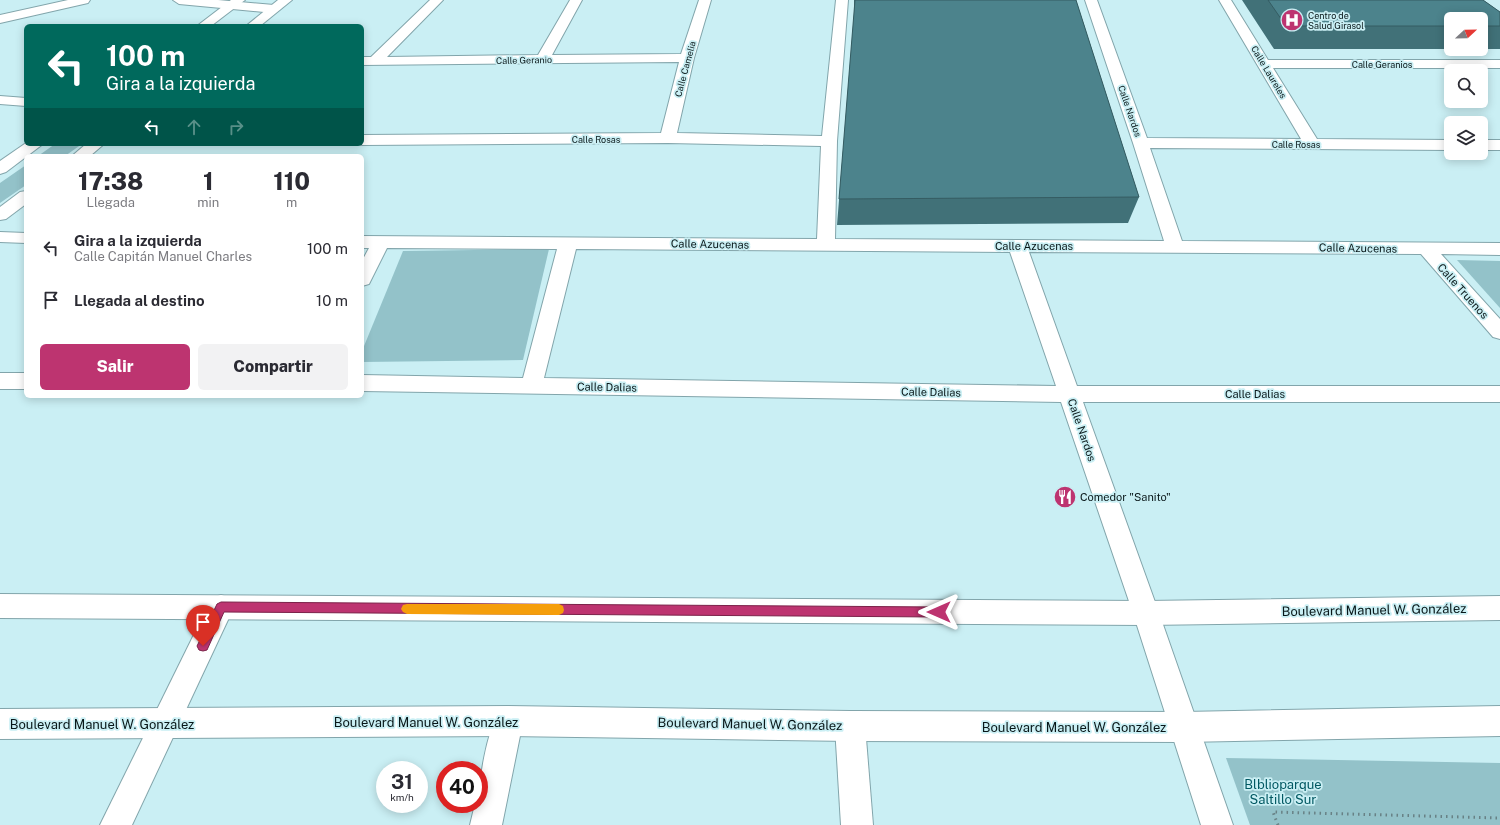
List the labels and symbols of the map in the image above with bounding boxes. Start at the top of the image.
hospital icon: Centro de Salud Girasol [1279,7,1305,33]
place label: Centro de Salud Girasol [1308,10,1364,31]
north arrow [1444,12,1488,56]
street label: Calle Camelia [672,40,698,98]
street label: Calle Laureles [1249,44,1289,101]
street label: Calle Geranio [496,54,552,66]
street label: Calle Geranios [1352,59,1413,70]
street label: Calle Nardos [1116,84,1144,139]
street label: Calle Rosas [572,134,621,145]
street label: Calle Rosas [1272,139,1321,150]
street label: Calle Azucenas [671,237,750,251]
street label: Calle Azucenas [995,240,1074,252]
street label: Calle Azucenas [1319,241,1398,255]
street label: Calle Truenos [1435,261,1491,321]
street label: Calle Dalias [577,380,638,394]
street label: Calle Dalias [901,385,962,399]
street label: Calle Dalias [1225,388,1285,400]
street label: Calle Nardos [1066,397,1098,463]
restaurant icon: Comedor "Sanito" [1052,484,1078,510]
place label: Comedor "Sanito" [1080,491,1171,503]
position arrow [918,591,960,633]
street label: Boulevard Manuel W. González [1282,601,1466,619]
pin [186,605,220,646]
street label: Boulevard Manuel W. González [334,715,518,730]
street label: Boulevard Manuel W. González [658,715,842,733]
street label: Boulevard Manuel W. González [10,717,194,732]
street label: Boulevard Manuel W. González [982,720,1166,735]
speed limit sign: 40 [436,761,488,813]
park label: Blblioparque Saltillo Sur [1244,777,1322,807]

